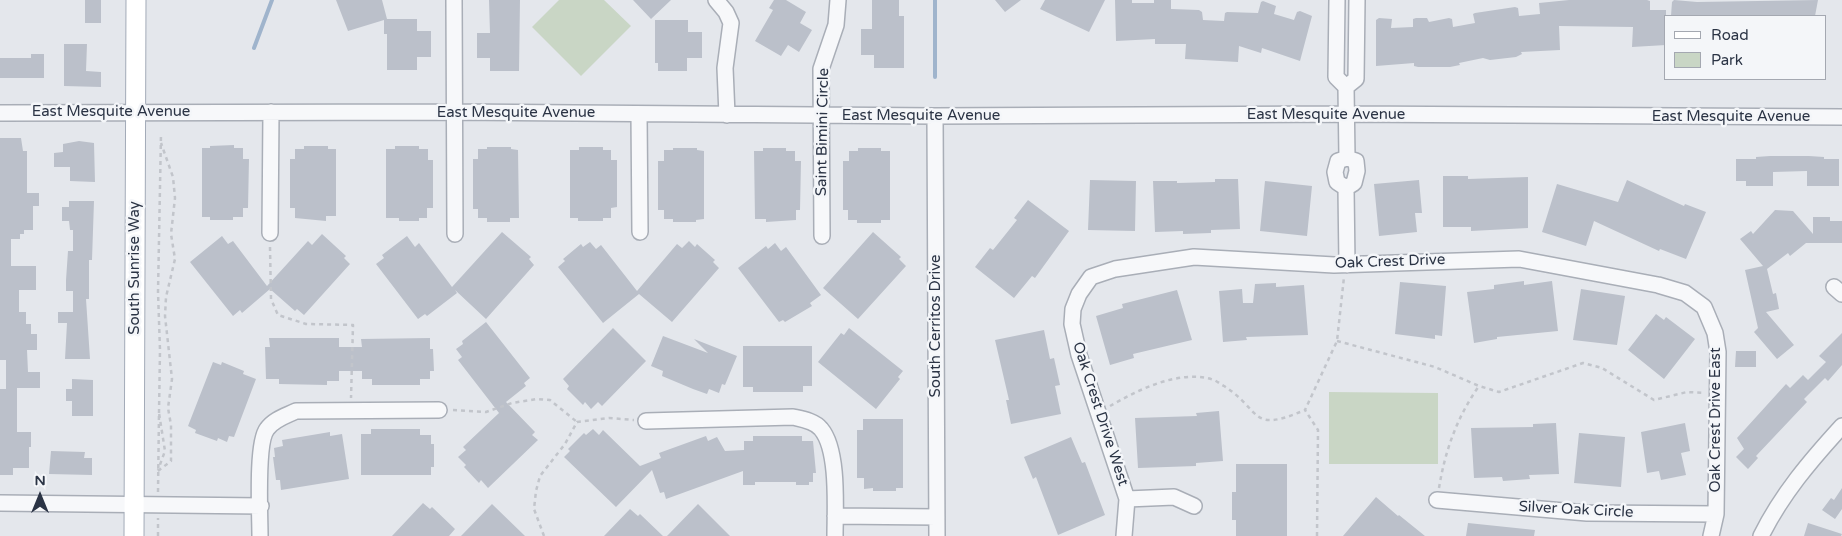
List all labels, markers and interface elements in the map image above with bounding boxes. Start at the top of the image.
legend [1664,15,1827,80]
text: Road [1711,26,1749,44]
text: Park [1711,51,1743,69]
street label: Saint Bimini Circle [813,68,833,196]
street label: East Mesquite Avenue [32,103,190,121]
street label: East Mesquite Avenue [437,104,595,122]
street label: East Mesquite Avenue [1247,106,1405,124]
street label: East Mesquite Avenue [842,107,1000,125]
street label: East Mesquite Avenue [1652,108,1810,126]
street label: South Sunrise Way [126,201,144,335]
street label: Oak Crest Drive [1334,251,1446,273]
street label: South Cerritos Drive [927,255,945,397]
street label: Oak Crest Drive West [1068,340,1132,488]
street label: Oak Crest Drive East [1707,347,1725,493]
north arrow [15,471,65,521]
text: N [34,472,46,489]
street label: Silver Oak Circle [1518,498,1634,522]

